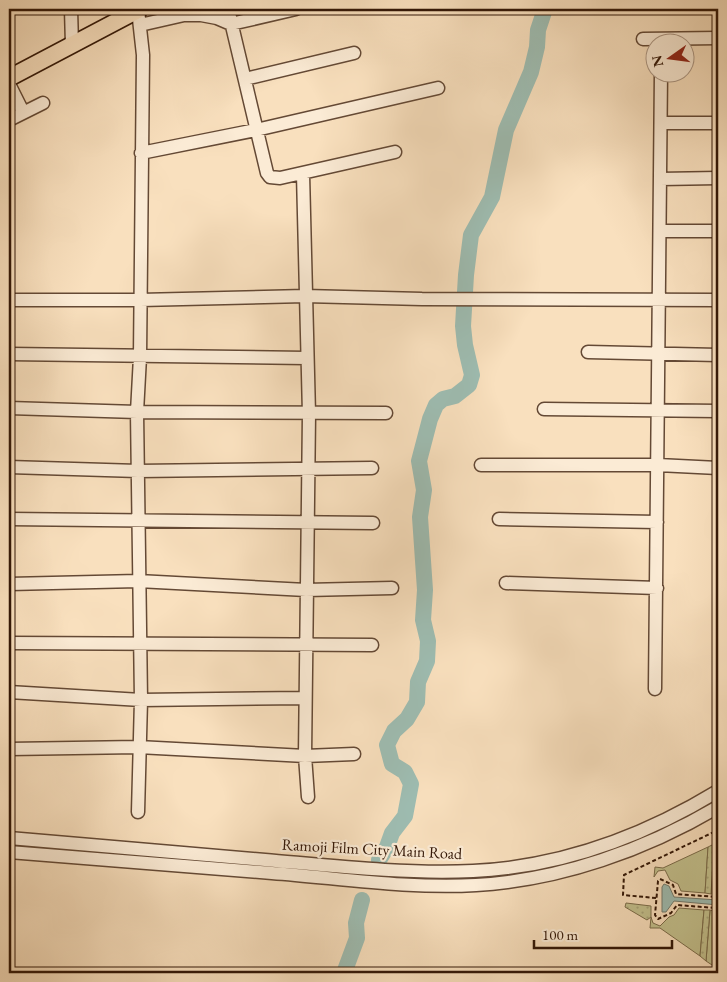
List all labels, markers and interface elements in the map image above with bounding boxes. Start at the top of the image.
north arrow [644,32,694,82]
text: N [647,53,667,69]
street label: Ramoji Film City Main Road [281,834,464,864]
scale bar [534,917,672,949]
text: 100 m [542,925,579,944]

